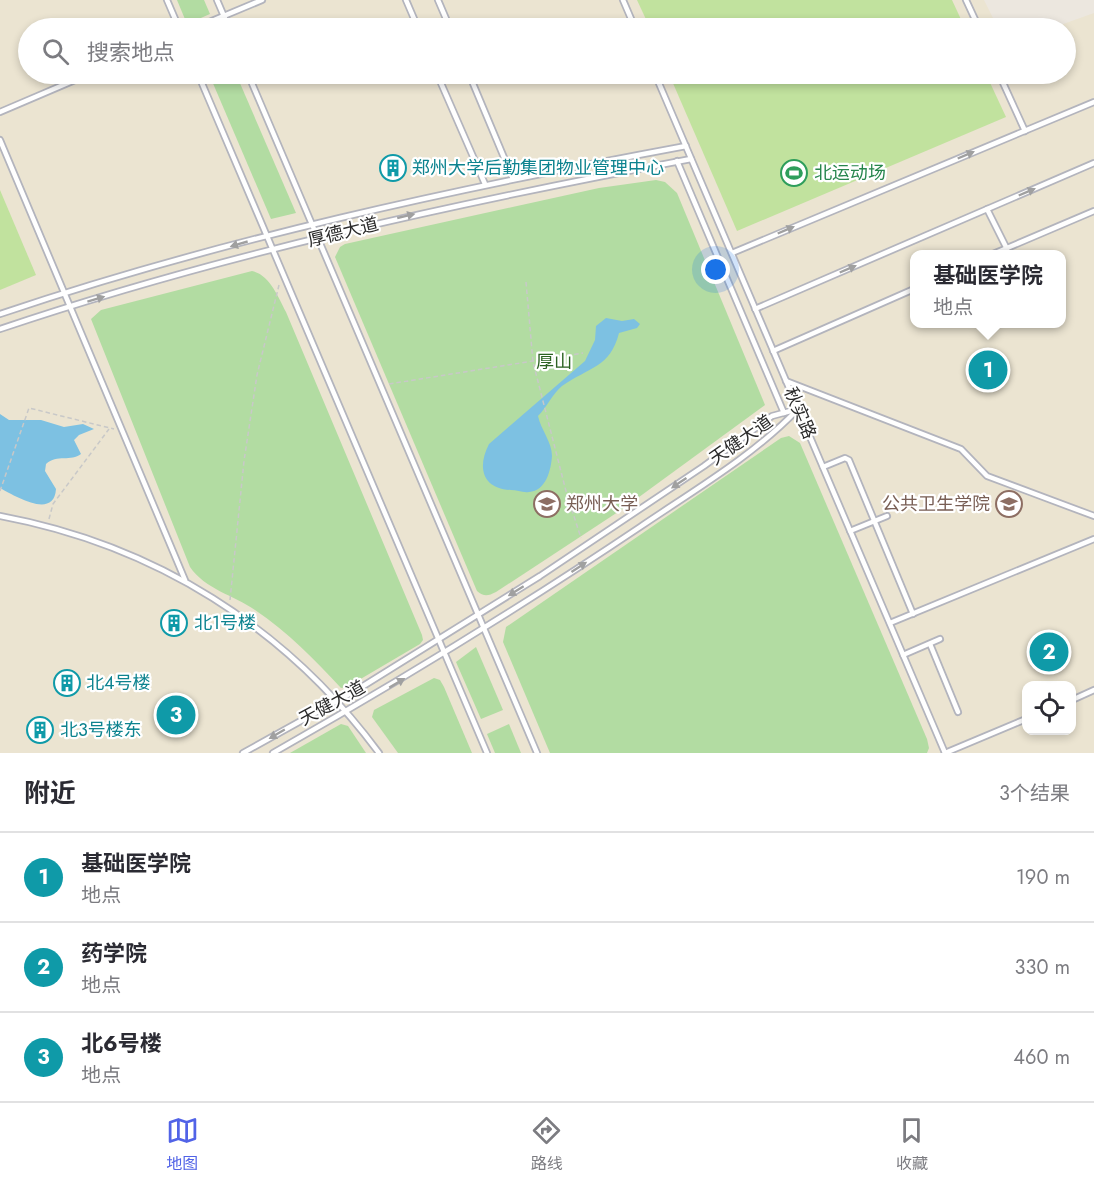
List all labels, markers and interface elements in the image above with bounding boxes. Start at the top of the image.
search box [18,18,1076,84]
icon: search [39,35,72,68]
text: 搜索地点 [87,36,175,68]
one-way arrow [957,150,975,160]
building icon: 郑州大学后勤集团物业管理中心 [378,153,408,183]
place label: 郑州大学后勤集团物业管理中心 [412,155,664,181]
sports icon: 北运动场 [779,158,809,188]
place label: 北运动场 [814,160,886,186]
one-way arrow [1018,187,1036,197]
street label: 厚德大道 [305,211,381,253]
one-way arrow [397,211,415,221]
one-way arrow [777,225,795,235]
one-way arrow [230,240,248,250]
popup [910,250,1066,328]
your location [701,255,730,284]
text: 基础医学院 [933,259,1043,291]
one-way arrow [839,264,857,274]
text: 地点 [933,293,973,322]
one-way arrow [87,294,105,303]
pin: 1 [968,348,1008,392]
park label: 厚山 [536,349,572,375]
street label: 秋实路 [777,383,823,443]
street label: 天健大道 [704,409,778,471]
one-way arrow [671,477,687,489]
school or university icon: 郑州大学 [532,489,562,519]
school or university icon: 公共卫生学院 [994,489,1024,519]
place label: 郑州大学 [566,491,638,517]
place label: 公共卫生学院 [882,491,990,517]
one-way arrow [571,562,588,573]
one-way arrow [508,586,524,597]
building icon: 北1号楼 [159,608,189,638]
place label: 北1号楼 [194,610,256,636]
pin: 2 [1030,630,1068,674]
building icon: 北4号楼 [52,668,82,698]
place label: 北4号楼 [86,670,151,696]
street label: 天健大道 [294,674,370,732]
one-way arrow [389,677,405,688]
map controls [1022,681,1076,735]
button: locate [1022,681,1076,735]
pin: 3 [156,692,195,738]
building icon: 北3号楼东 [25,715,55,745]
place label: 北3号楼东 [60,717,142,743]
one-way arrow [269,729,285,740]
text: 附近 [24,774,76,812]
text: 3个结果 [999,779,1070,808]
text: 基础医学院 [81,847,191,879]
text: 1 [38,863,49,892]
text: 190 m [1016,863,1070,892]
text: 地点 [81,881,121,910]
text: 药学院 [81,937,147,969]
text: 2 [37,953,50,982]
text: 330 m [1015,953,1070,982]
text: 地点 [81,971,121,1000]
text: 北6号楼 [81,1027,162,1059]
text: 3 [37,1043,50,1072]
text: 460 m [1013,1043,1070,1072]
text: 地点 [81,1061,121,1090]
tab: 地图 [166,1114,199,1175]
tab: 路线 [530,1114,563,1175]
tab: 收藏 [895,1114,928,1175]

